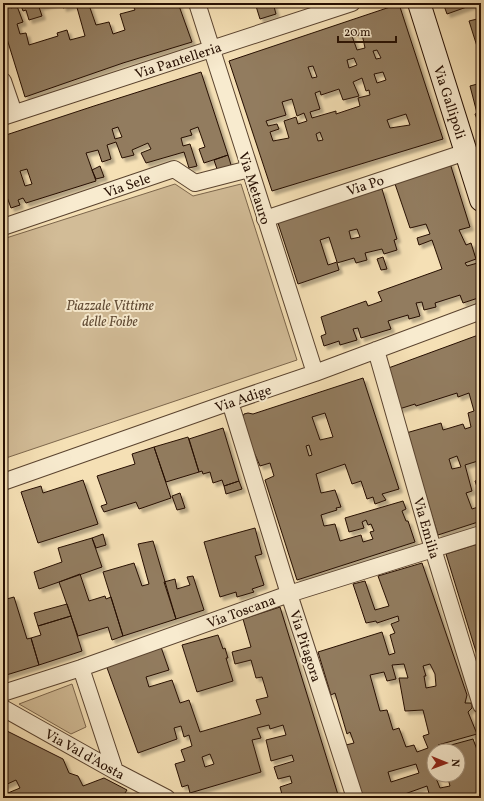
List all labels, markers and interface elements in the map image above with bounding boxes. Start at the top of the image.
scale bar [338,18,396,44]
text: 20 m [344,25,371,41]
street label: Via Pantelleria [133,39,224,84]
street label: Via Gallipoli [428,63,469,142]
street label: Via Metauro [233,150,274,227]
street label: Via Sele [102,169,154,203]
street label: Via Po [344,171,387,201]
park label: Piazzale Vittime delle Foibe [66,297,154,332]
street label: Via Adige [213,381,275,418]
street label: Via Emilia [408,495,443,561]
street label: Via Toscana [205,591,278,634]
street label: Via Pitagora [284,608,325,685]
street label: Via Val d'Aosta [41,725,128,785]
north arrow [426,743,466,783]
text: N [447,759,462,767]

